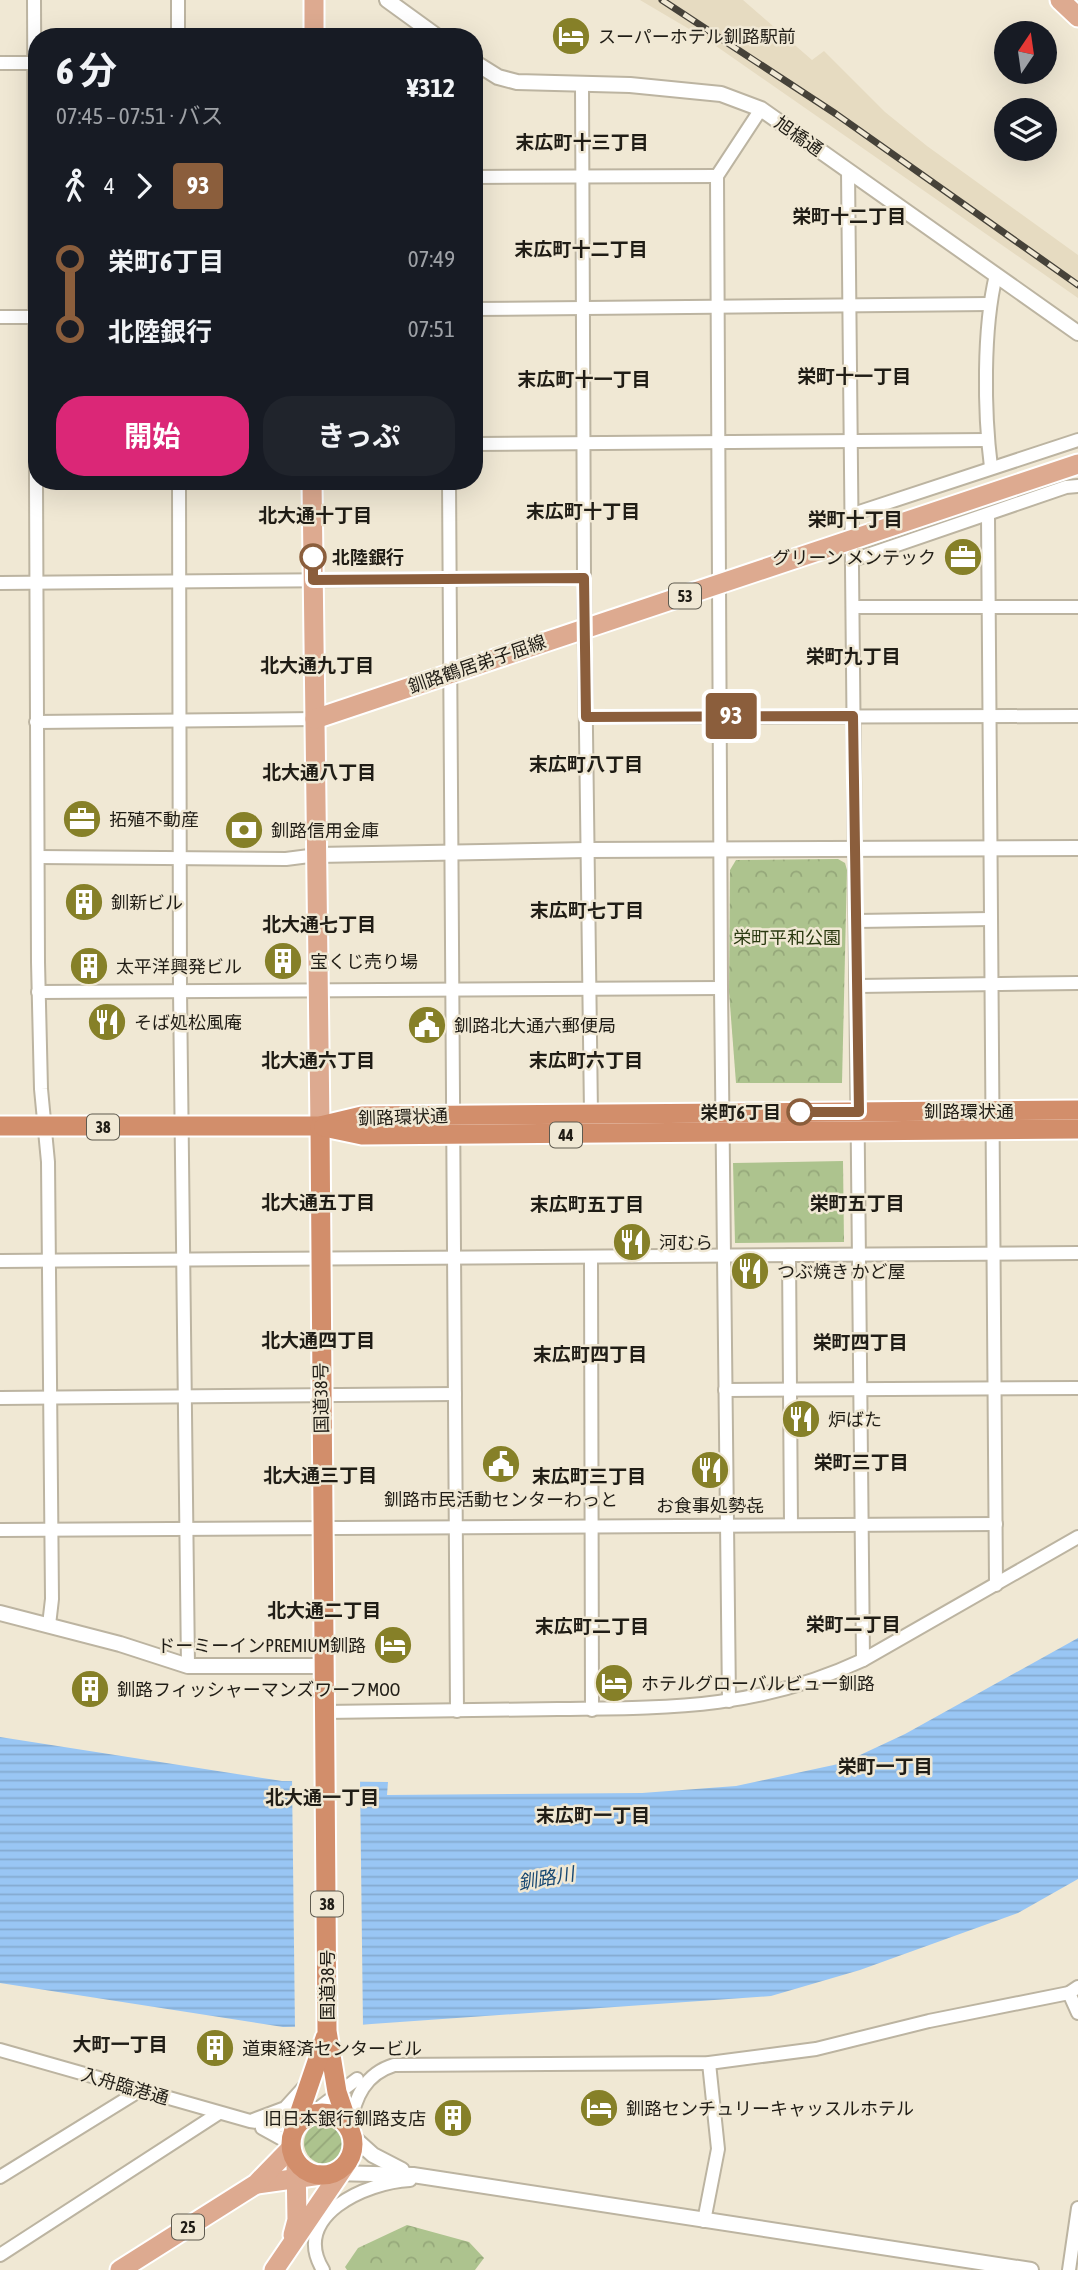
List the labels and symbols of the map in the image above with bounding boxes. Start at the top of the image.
hotel icon: スーパーホテル釧路駅前 [550,15,592,57]
north arrow [994,21,1057,84]
place label: スーパーホテル釧路駅前 [598,26,796,47]
street label: 旭橋通 [771,112,827,160]
district label: 末広町十三丁目 [515,131,649,153]
district label: 栄町十二丁目 [792,205,906,227]
district label: 末広町十二丁目 [514,238,648,260]
district label: 栄町十一丁目 [797,365,911,387]
district label: 末広町十一丁目 [517,368,651,390]
district label: 末広町十丁目 [526,500,640,522]
district label: 北大通十丁目 [258,504,372,526]
district label: 栄町十丁目 [807,508,903,530]
office icon: グリーン メンテック [942,536,984,578]
marker: 北陸銀行 [300,544,326,570]
place label: 北陸銀行 [332,547,404,568]
place label: グリーン メンテック [772,547,936,568]
road number: 53 [669,583,701,608]
street label: 釧路鶴居弟子屈線 [406,631,548,697]
district label: 栄町九丁目 [805,645,901,667]
district label: 北大通九丁目 [260,654,374,676]
line badge: 93 [700,693,762,739]
district label: 末広町八丁目 [529,753,643,775]
district label: 北大通八丁目 [262,761,376,783]
office icon: 拓殖不動産 [61,798,103,840]
place label: 拓殖不動産 [109,809,199,830]
bank icon: 釧路信用金庫 [223,809,265,851]
place label: 釧路信用金庫 [271,820,379,841]
building icon: 釧新ビル [63,881,105,923]
place label: 釧新ビル [111,892,183,913]
district label: 末広町七丁目 [530,899,644,921]
district label: 北大通七丁目 [262,913,376,935]
park label: 栄町平和公園 [733,927,841,948]
building icon: 宝くじ売り場 [262,940,304,982]
building icon: 太平洋興発ビル [68,945,110,987]
place label: 宝くじ売り場 [310,951,418,972]
place label: 太平洋興発ビル [116,956,242,977]
restaurant icon: そば処松風庵 [86,1001,128,1043]
public building icon: 釧路北大通六郵便局 [406,1004,448,1046]
place label: そば処松風庵 [134,1012,242,1033]
place label: 釧路北大通六郵便局 [454,1015,616,1036]
district label: 北大通六丁目 [261,1049,375,1071]
district label: 末広町六丁目 [529,1049,643,1071]
marker: 栄町6丁目 [787,1099,813,1125]
street label: 釧路環状通 [924,1101,1014,1122]
place label: 栄町6丁目 [701,1102,781,1123]
street label: 釧路環状通 [358,1105,448,1129]
road number: 38 [87,1114,119,1140]
road number: 44 [550,1122,582,1148]
district label: 北大通五丁目 [261,1191,375,1213]
district label: 栄町五丁目 [809,1192,905,1214]
district label: 末広町五丁目 [530,1193,644,1215]
restaurant icon: 河むら [611,1221,653,1263]
place label: 河むら [659,1232,713,1253]
restaurant icon: つぶ焼き かど屋 [729,1250,771,1292]
place label: つぶ焼き かど屋 [777,1261,905,1282]
district label: 北大通四丁目 [261,1329,375,1351]
district label: 栄町四丁目 [812,1331,908,1353]
district label: 末広町四丁目 [533,1343,647,1365]
street label: 国道38号 [310,1362,332,1434]
restaurant icon: 炉ばた [780,1398,822,1440]
place label: 炉ばた [828,1409,882,1430]
public building icon: 釧路市民活動センターわっと [480,1443,522,1485]
restaurant icon: お食事処勢㐂 [689,1449,731,1491]
district label: 栄町三丁目 [813,1451,909,1473]
district label: 北大通三丁目 [263,1464,377,1486]
district label: 末広町三丁目 [532,1465,646,1487]
place label: 釧路市民活動センターわっと [384,1489,618,1510]
place label: お食事処勢㐂 [656,1495,764,1516]
district label: 北大通二丁目 [267,1599,381,1621]
district label: 栄町二丁目 [805,1613,901,1635]
district label: 末広町二丁目 [535,1615,649,1637]
hotel icon: ドーミーインPREMIUM釧路 [372,1624,414,1666]
place label: ドーミーインPREMIUM釧路 [157,1635,366,1656]
hotel icon: ホテルグローバルビュー釧路 [593,1662,635,1704]
building icon: 釧路フィッシャーマンズワーフMOO [69,1668,111,1710]
place label: ホテルグローバルビュー釧路 [641,1673,875,1694]
place label: 釧路フィッシャーマンズワーフMOO [117,1679,400,1700]
district label: 栄町一丁目 [837,1755,933,1777]
district label: 北大通一丁目 [265,1786,379,1808]
district label: 末広町一丁目 [536,1804,650,1826]
water label: 釧路川 [516,1862,578,1894]
road number: 38 [311,1892,343,1916]
street label: 国道38号 [317,1950,338,2020]
building icon: 道東経済センタービル [194,2027,236,2069]
district label: 大町一丁目 [72,2033,168,2055]
place label: 道東経済センタービル [242,2038,422,2059]
street label: 入舟臨港通 [79,2064,171,2108]
hotel icon: 釧路センチュリーキャッスルホテル [578,2087,620,2129]
building icon: 旧日本銀行釧路支店 [432,2097,474,2139]
place label: 釧路センチュリーキャッスルホテル [626,2098,914,2119]
place label: 旧日本銀行釧路支店 [264,2108,426,2129]
road number: 25 [172,2214,204,2240]

